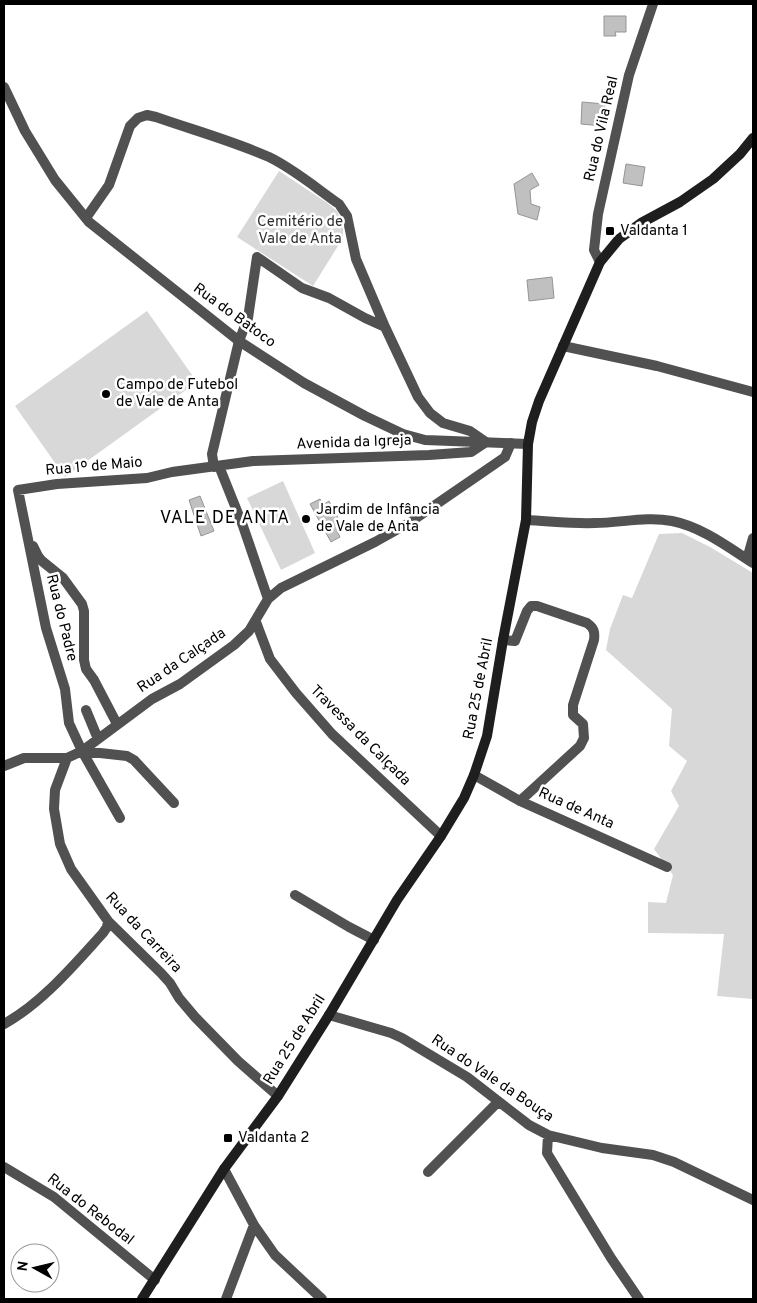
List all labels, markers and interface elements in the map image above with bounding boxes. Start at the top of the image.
street label: Rua do Vila Real [581,74,623,184]
park label: Cemitério de Vale de Anta [257,213,343,249]
place label: Valdanta 1 [620,222,688,241]
marker: Valdanta 1 [604,225,616,237]
street label: Rua do Batoco [189,280,279,352]
place label: Campo de Futebol de Vale de Anta [116,376,238,412]
marker: Campo de Futebol de Vale de Anta [100,388,112,400]
street label: Avenida da Igreja [296,431,412,455]
street label: Rua 1º de Maio [45,453,143,481]
place label: Jardim de Infância de Vale de Anta [316,501,440,537]
district label: VALE DE ANTA [160,507,290,530]
marker: Jardim de Infância de Vale de Anta [300,513,312,525]
street label: Rua do Padre [41,572,81,664]
street label: Rua da Calçada [134,624,230,698]
street label: Rua 25 de Abril [460,637,498,741]
street label: Travessa da Calçada [306,682,414,790]
street label: Rua de Anta [535,784,617,834]
street label: Rua da Carreira [101,889,185,977]
street label: Rua 25 de Abril [260,991,330,1089]
street label: Rua do Vale da Bouça [427,1031,557,1127]
place label: Valdanta 2 [238,1129,309,1148]
marker: Valdanta 2 [222,1132,234,1144]
street label: Rua do Rebodal [43,1170,137,1250]
north arrow [10,1243,60,1293]
text: N [14,1260,33,1273]

